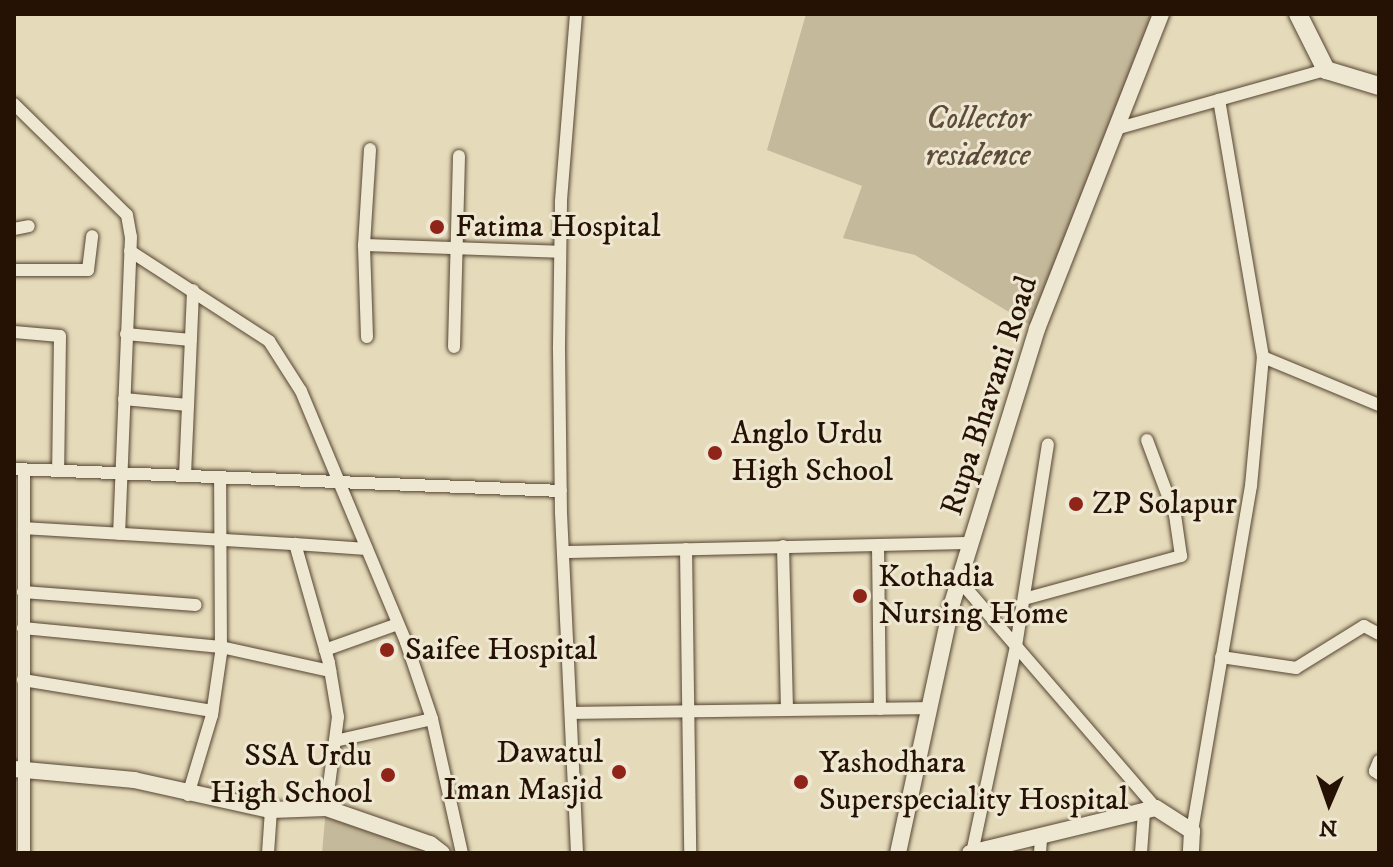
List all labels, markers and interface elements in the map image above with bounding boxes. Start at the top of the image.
park label: Collector residence [926,101,1030,176]
place label: Fatima Hospital [455,208,661,246]
marker: Fatima Hospital [426,216,448,238]
street label: Rupa Bhavani Road [933,271,1047,521]
place label: Anglo Urdu High School [731,416,893,491]
marker: Anglo Urdu High School [706,444,724,462]
place label: ZP Solapur [1092,485,1237,523]
marker: ZP Solapur [1067,495,1085,513]
place label: Kothadia Nursing Home [878,559,1068,634]
marker: Kothadia Nursing Home [849,585,871,607]
place label: Saifee Hospital [405,631,597,669]
marker: Saifee Hospital [376,639,398,661]
place label: Dawatul Iman Masjid [443,735,603,810]
place label: SSA Urdu High School [210,738,372,813]
place label: Yashodhara Superspeciality Hospital [819,745,1128,820]
marker: Dawatul Iman Masjid [610,763,628,781]
north arrow [1289,763,1369,843]
marker: SSA Urdu High School [379,766,397,784]
marker: Yashodhara Superspeciality Hospital [790,771,812,793]
text: N [1319,814,1338,841]

